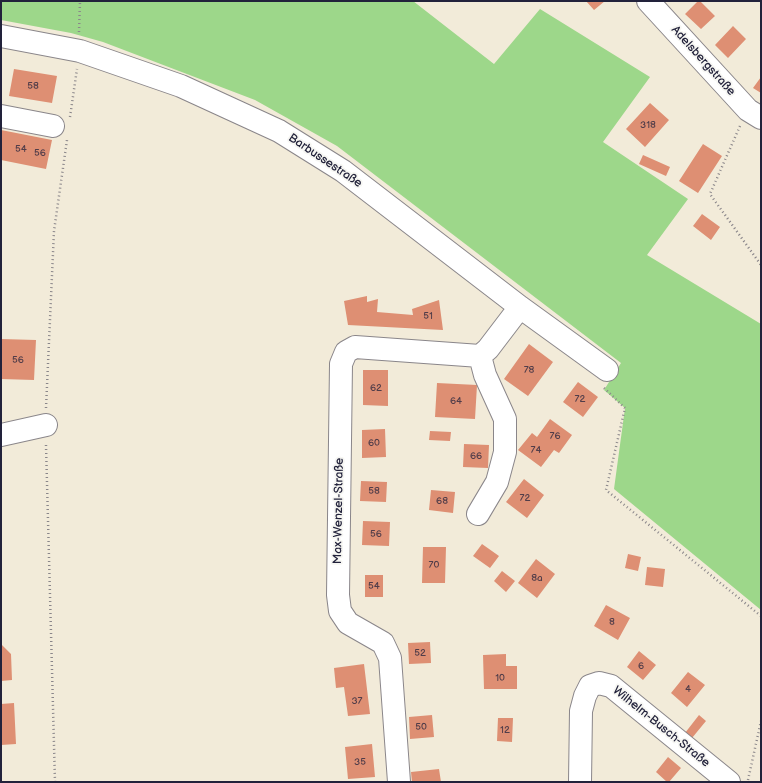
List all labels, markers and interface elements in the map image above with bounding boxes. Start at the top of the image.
street label: Adelsbergstraße [668,23,738,99]
house number: 58 [27,80,39,92]
house number: 318 [640,119,656,131]
street label: Barbussestraße [285,131,365,191]
house number: 54 [15,143,27,155]
house number: 56 [34,147,46,159]
house number: 51 [423,310,433,322]
house number: 56 [12,354,24,366]
house number: 78 [524,364,534,376]
house number: 62 [370,382,382,394]
house number: 72 [575,393,585,405]
house number: 64 [450,395,462,407]
house number: 76 [549,430,561,442]
house number: 60 [368,437,380,449]
house number: 74 [530,444,542,456]
house number: 66 [470,450,482,462]
street label: Max-Wenzel-Straße [331,458,347,564]
house number: 58 [368,485,380,497]
house number: 72 [520,492,530,504]
house number: 68 [436,495,448,507]
house number: 56 [370,528,382,540]
house number: 70 [429,559,439,571]
house number: 8a [531,572,543,584]
house number: 54 [368,580,380,592]
house number: 8 [609,616,615,628]
house number: 52 [414,647,426,659]
house number: 6 [638,660,644,672]
house number: 10 [495,672,505,684]
street label: Wilhelm-Busch-Straße [610,683,712,771]
house number: 4 [685,683,691,695]
house number: 37 [351,695,363,707]
house number: 50 [415,721,427,733]
house number: 12 [500,724,510,736]
house number: 35 [354,756,366,768]

